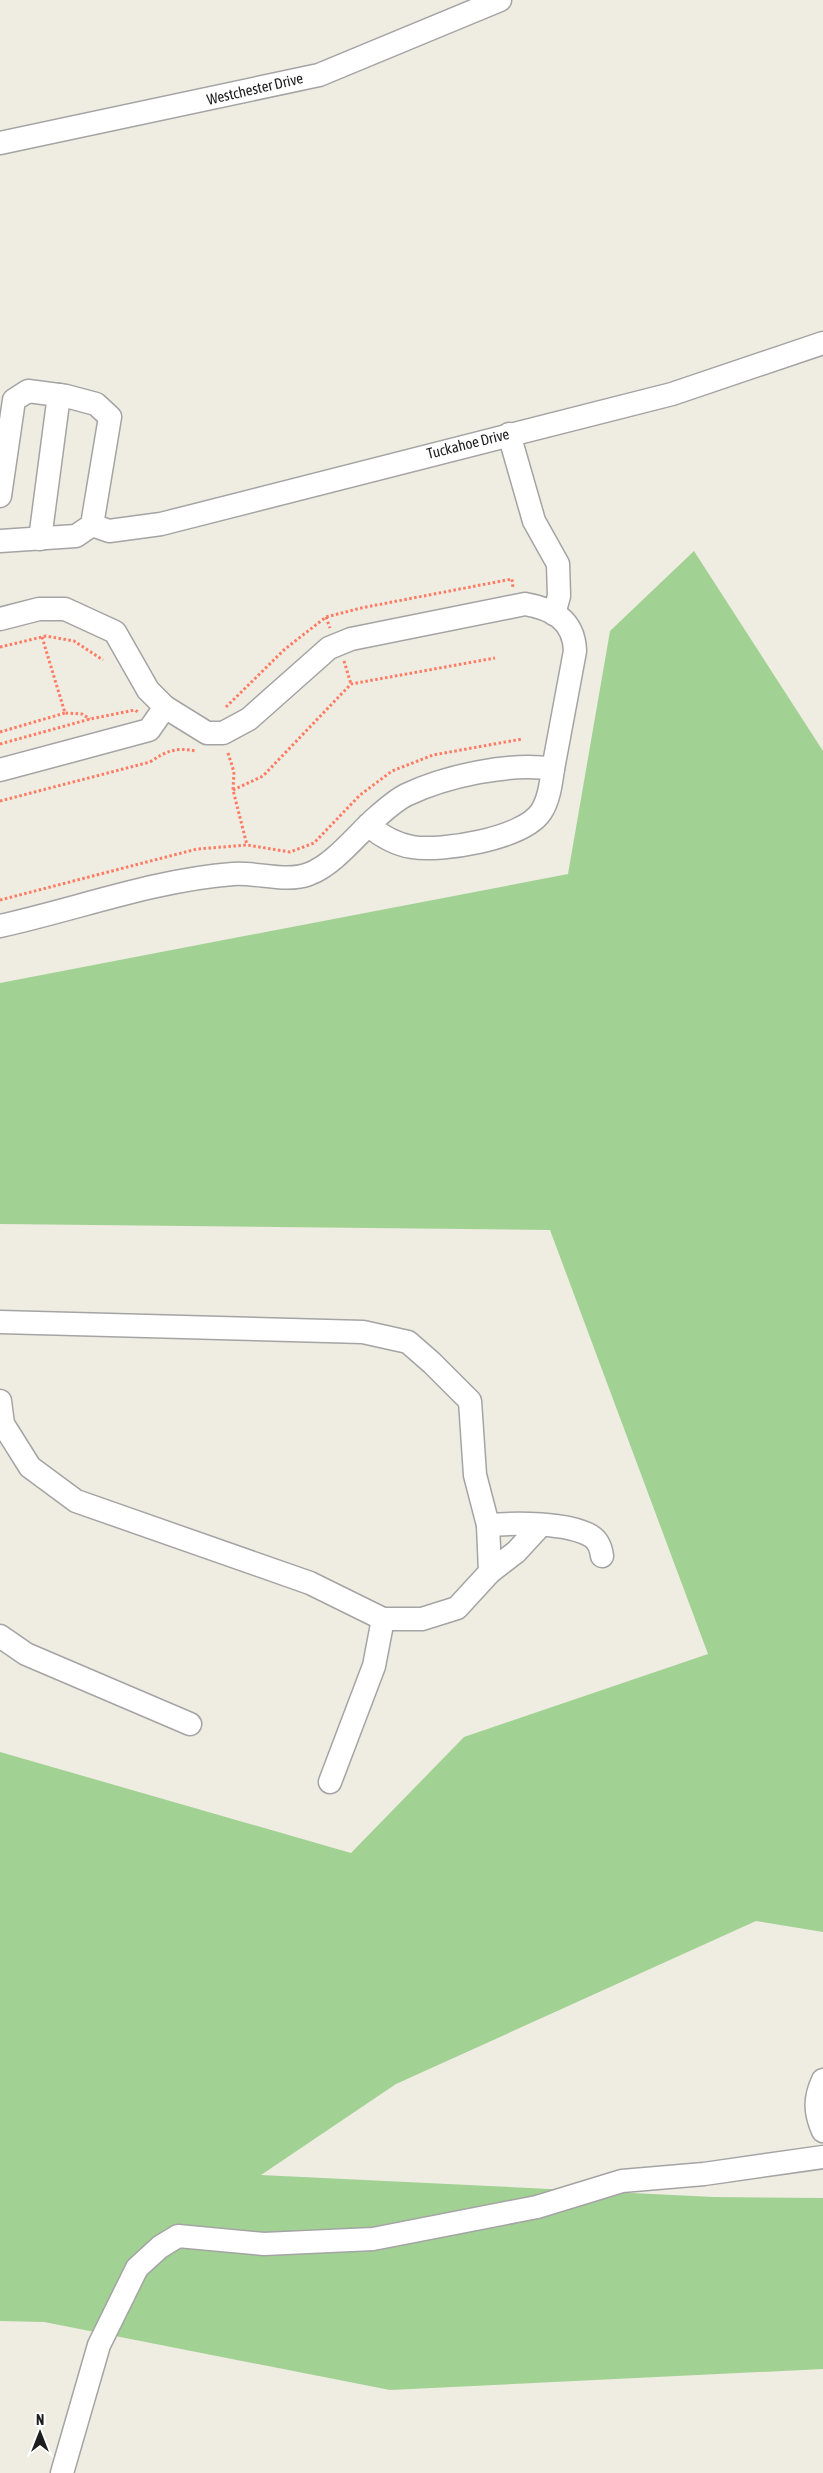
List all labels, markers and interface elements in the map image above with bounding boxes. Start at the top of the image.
street label: Westchester Drive [205,69,305,108]
street label: Tuckahoe Drive [425,425,511,462]
north arrow [15,2408,65,2458]
text: N [36,2412,44,2428]

